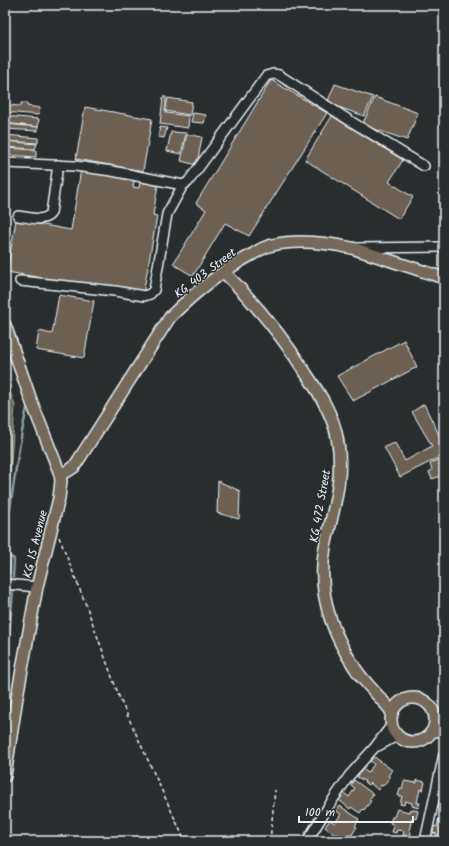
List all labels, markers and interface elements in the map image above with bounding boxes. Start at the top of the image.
street label: KG 403 Street [170,243,241,303]
street label: KG 472 Street [305,468,336,544]
street label: KG 15 Avenue [18,507,53,580]
scale bar [299,798,413,824]
text: 100 m [305,803,336,822]

